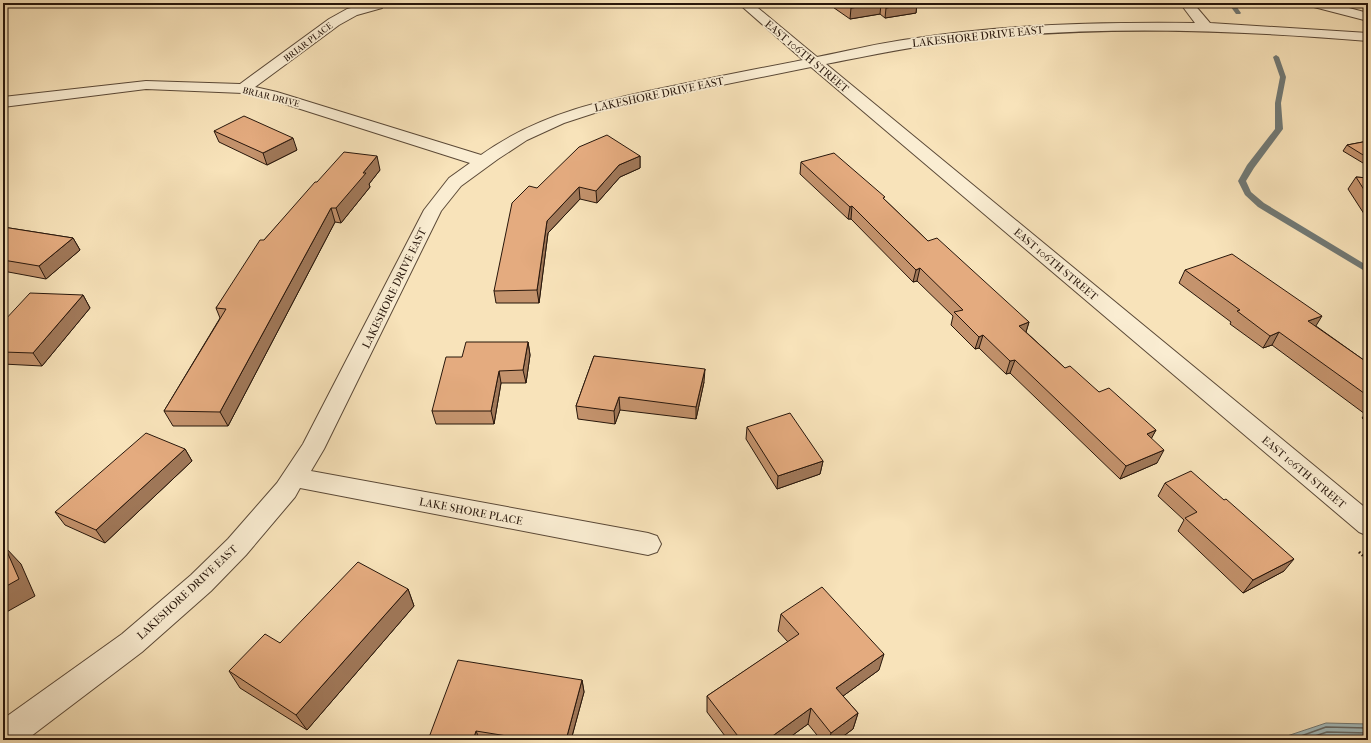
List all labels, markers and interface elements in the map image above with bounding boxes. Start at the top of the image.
street label: EAST 106TH STREET [762,17,852,96]
street label: BRIAR PLACE [282,20,335,64]
street label: LAKESHORE DRIVE EAST [912,23,1045,50]
street label: LAKESHORE DRIVE EAST [593,74,726,115]
street label: BRIAR DRIVE [242,85,301,109]
street label: LAKESHORE DRIVE EAST [360,225,430,351]
street label: EAST 106TH STREET [1011,225,1101,304]
street label: EAST 106TH STREET [1259,433,1349,512]
street label: LAKE SHORE PLACE [418,495,524,528]
street label: LAKESHORE DRIVE EAST [135,542,241,642]

